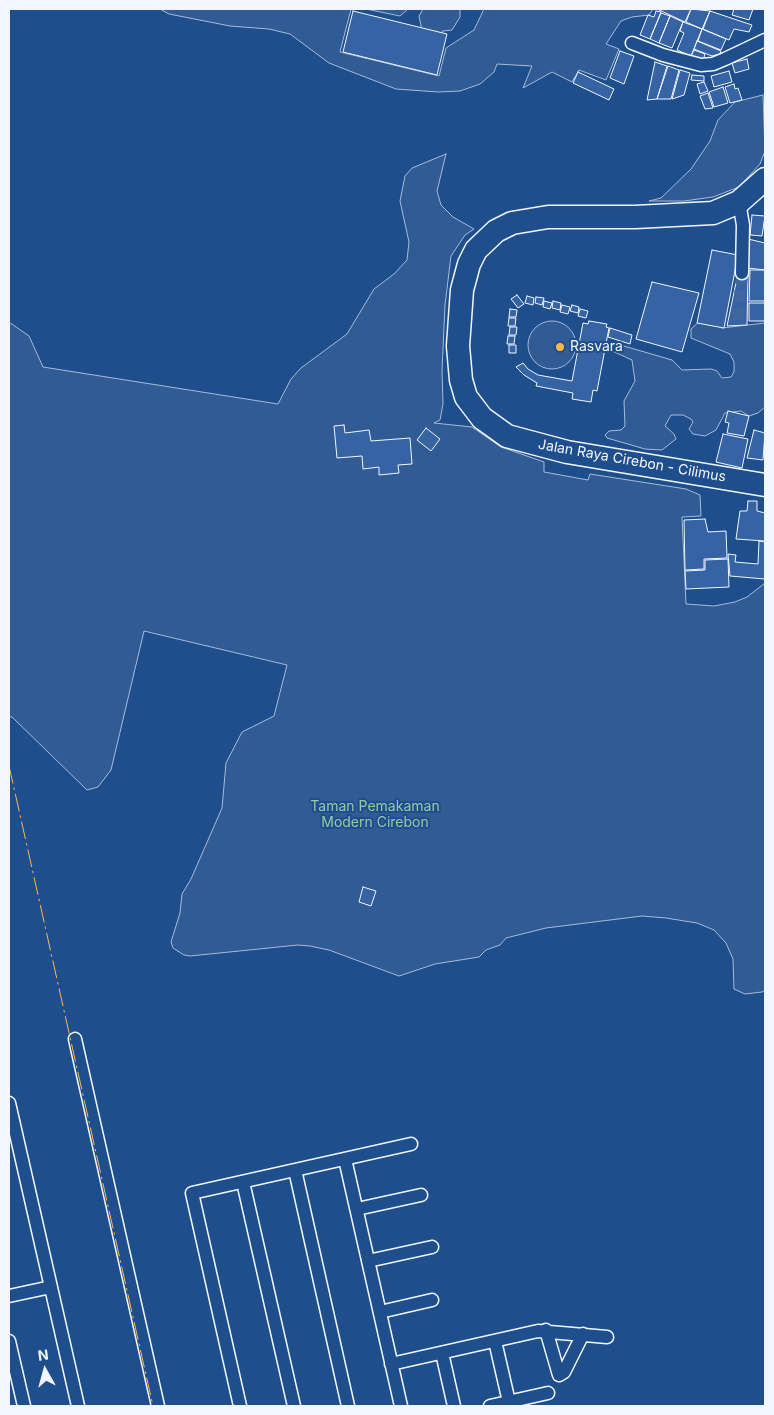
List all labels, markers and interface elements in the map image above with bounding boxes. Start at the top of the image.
place label: Rasvara [570,339,623,355]
marker: Rasvara [554,341,566,353]
street label: Jalan Raya Cirebon - Cilimus [537,436,727,486]
park label: Taman Pemakaman Modern Cirebon [310,799,440,832]
north arrow [20,1345,70,1395]
text: N [37,1346,49,1364]

